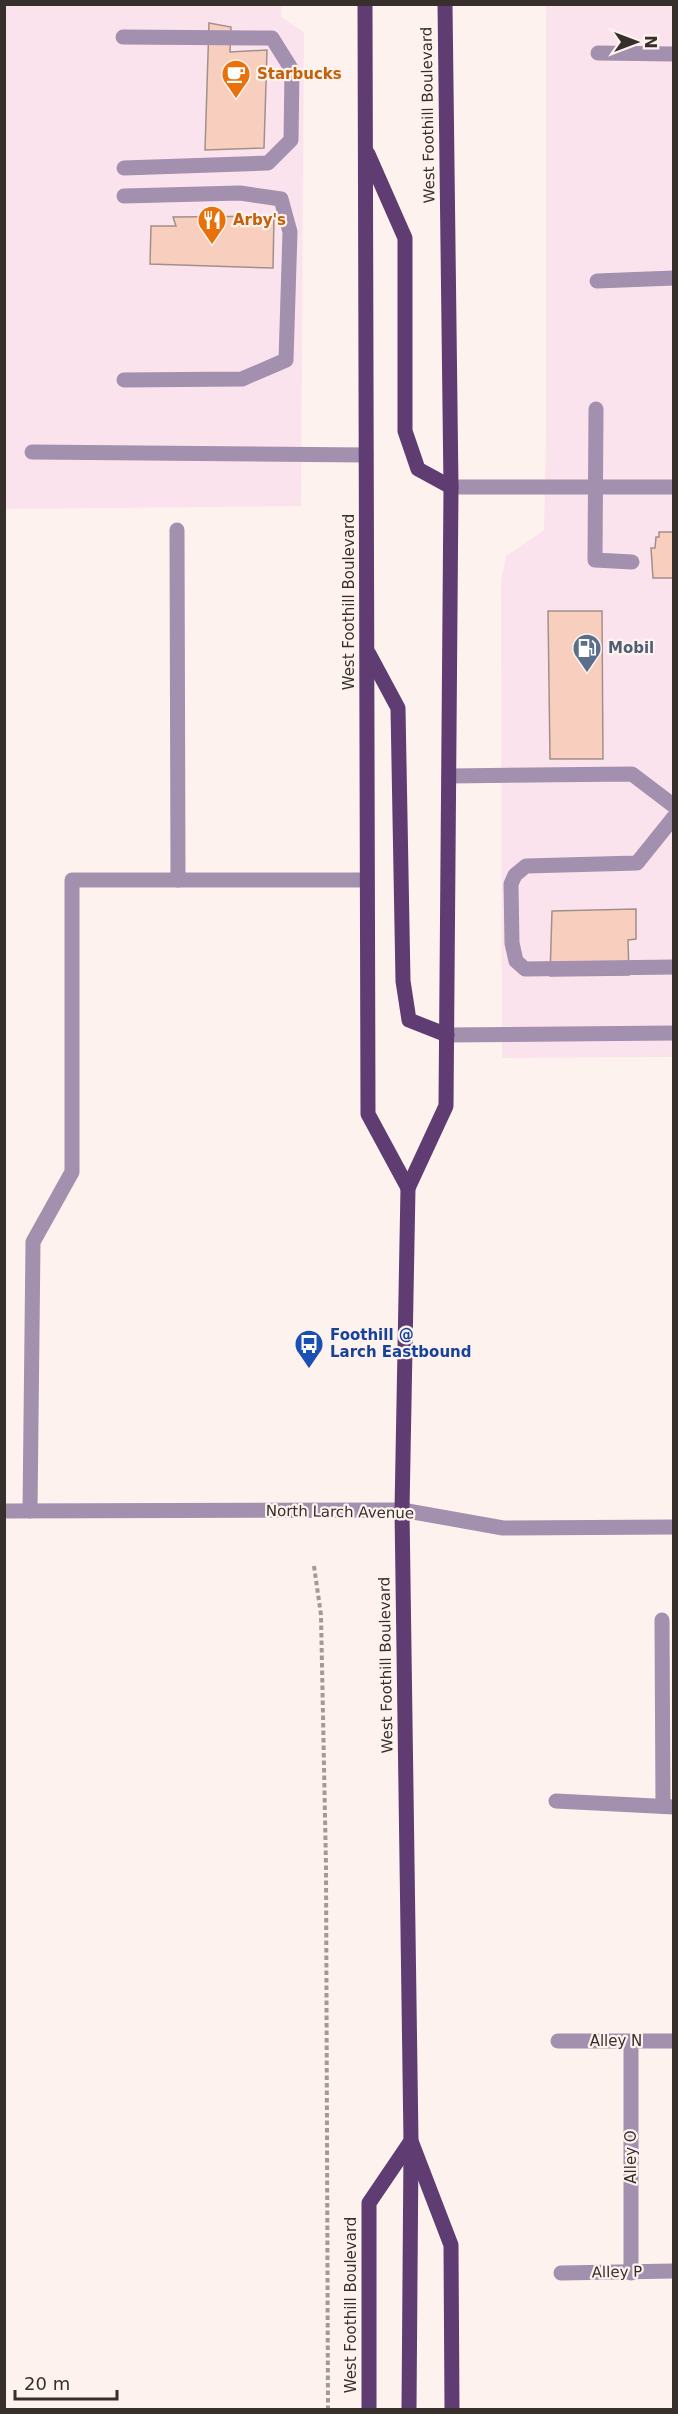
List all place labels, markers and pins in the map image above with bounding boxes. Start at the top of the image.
cafe icon: Starbucks [220,58,252,100]
place label: Starbucks [257,65,342,83]
restaurant icon: Arby's [196,204,228,246]
place label: Arby's [233,211,286,229]
fuel station icon: Mobil [571,632,603,674]
place label: Mobil [608,639,654,657]
place label: Foothill @ Larch Eastbound [330,1326,471,1361]
bus stop icon: Foothill @ Larch Eastbound [293,1328,325,1370]

